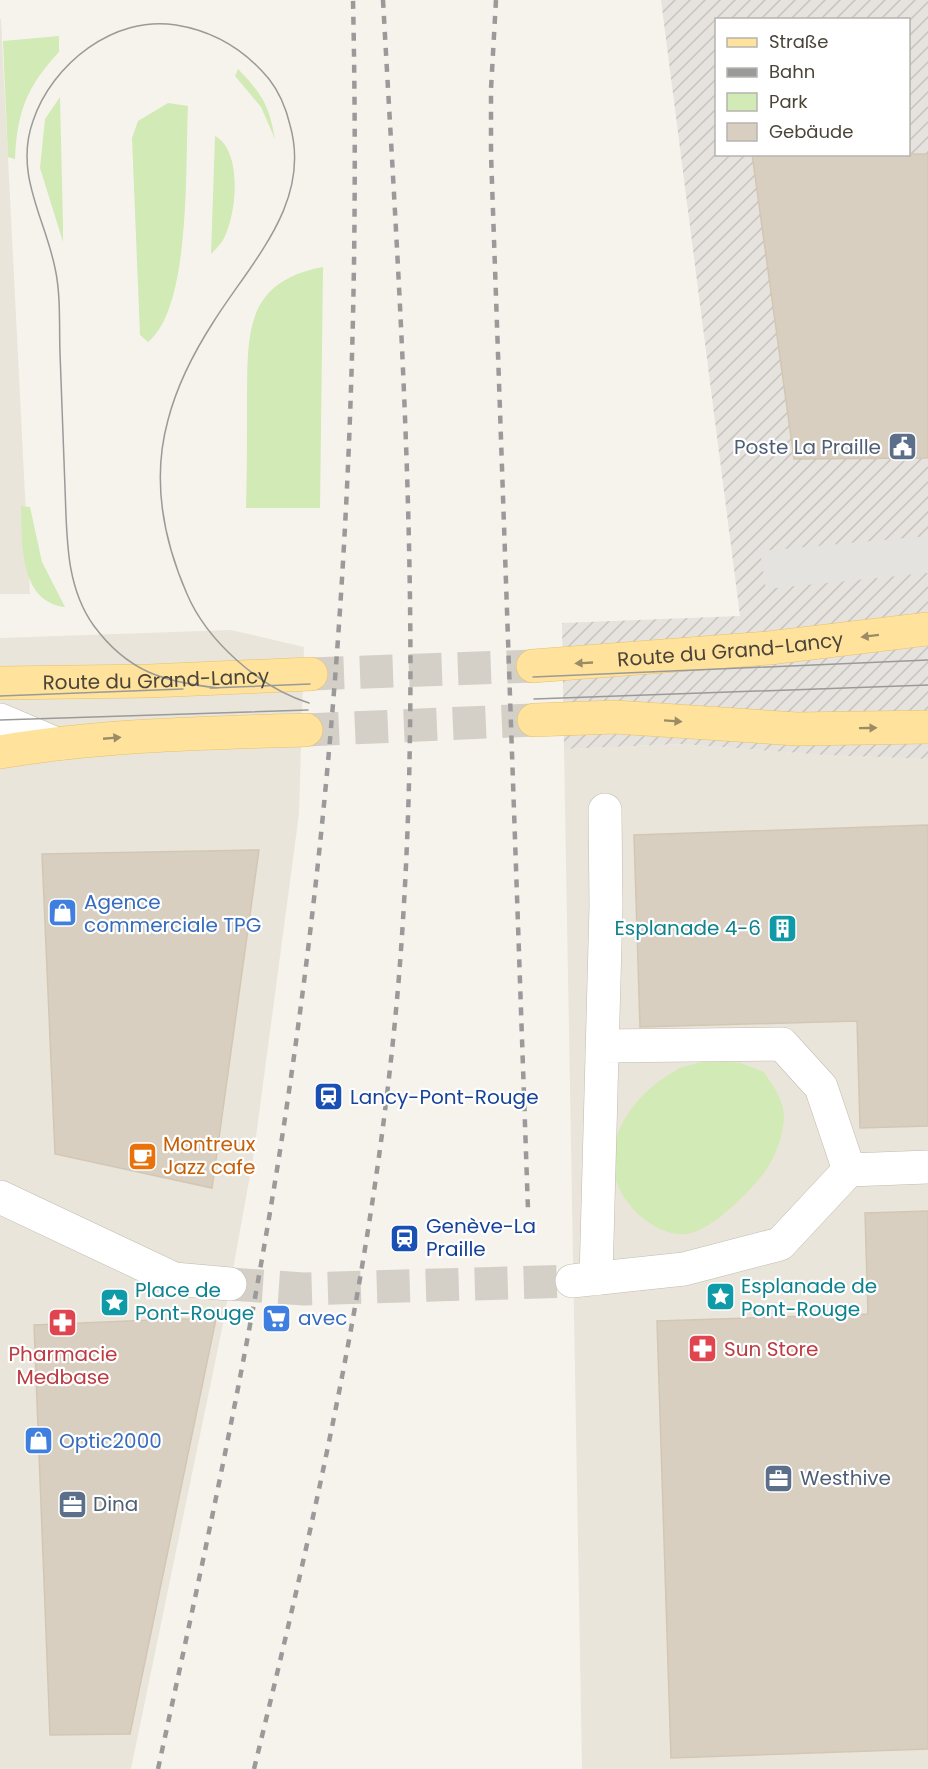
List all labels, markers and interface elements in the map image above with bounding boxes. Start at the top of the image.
legend [715,18,910,156]
text: Straße [769,29,828,54]
text: Bahn [769,59,815,84]
text: Park [769,89,808,114]
text: Gebäude [769,119,853,144]
public building icon: Poste La Praille [886,431,918,463]
place label: Poste La Praille [734,433,881,461]
street label: Route du Grand-Lancy [616,625,845,674]
one-way arrow [860,631,879,640]
one-way arrow [575,659,594,668]
street label: Route du Grand-Lancy [42,662,270,696]
one-way arrow [664,716,683,726]
one-way arrow [858,723,877,733]
one-way arrow [102,733,121,743]
place label: Agence commerciale TPG [84,888,261,939]
shop icon: Agence commerciale TPG [47,897,79,929]
building icon: Esplanade 4-6 [766,912,798,944]
place label: Esplanade 4-6 [614,914,761,942]
station icon: Lancy-Pont-Rouge [313,1081,345,1113]
place label: Lancy-Pont-Rouge [350,1083,539,1111]
place label: Montreux Jazz cafe [163,1130,256,1181]
cafe icon: Montreux Jazz cafe [126,1140,158,1172]
place label: Genève-La Praille [426,1212,536,1263]
station icon: Genève-La Praille [389,1222,421,1254]
place label: Esplanade de Pont-Rouge [741,1272,877,1323]
place label: Place de Pont-Rouge [135,1276,254,1327]
place icon: Esplanade de Pont-Rouge [704,1281,736,1313]
place icon: Place de Pont-Rouge [98,1286,130,1318]
supermarket icon: avec [261,1302,293,1334]
place label: avec [298,1304,347,1332]
pharmacy icon: Pharmacie Medbase [47,1307,79,1339]
pharmacy icon: Sun Store [687,1333,719,1365]
place label: Sun Store [724,1335,818,1363]
place label: Pharmacie Medbase [9,1340,117,1391]
shop icon: Optic2000 [22,1425,54,1457]
place label: Optic2000 [59,1427,162,1455]
office icon: Westhive [763,1462,795,1494]
place label: Westhive [800,1464,891,1492]
office icon: Dina [56,1488,88,1520]
place label: Dina [93,1490,138,1518]

